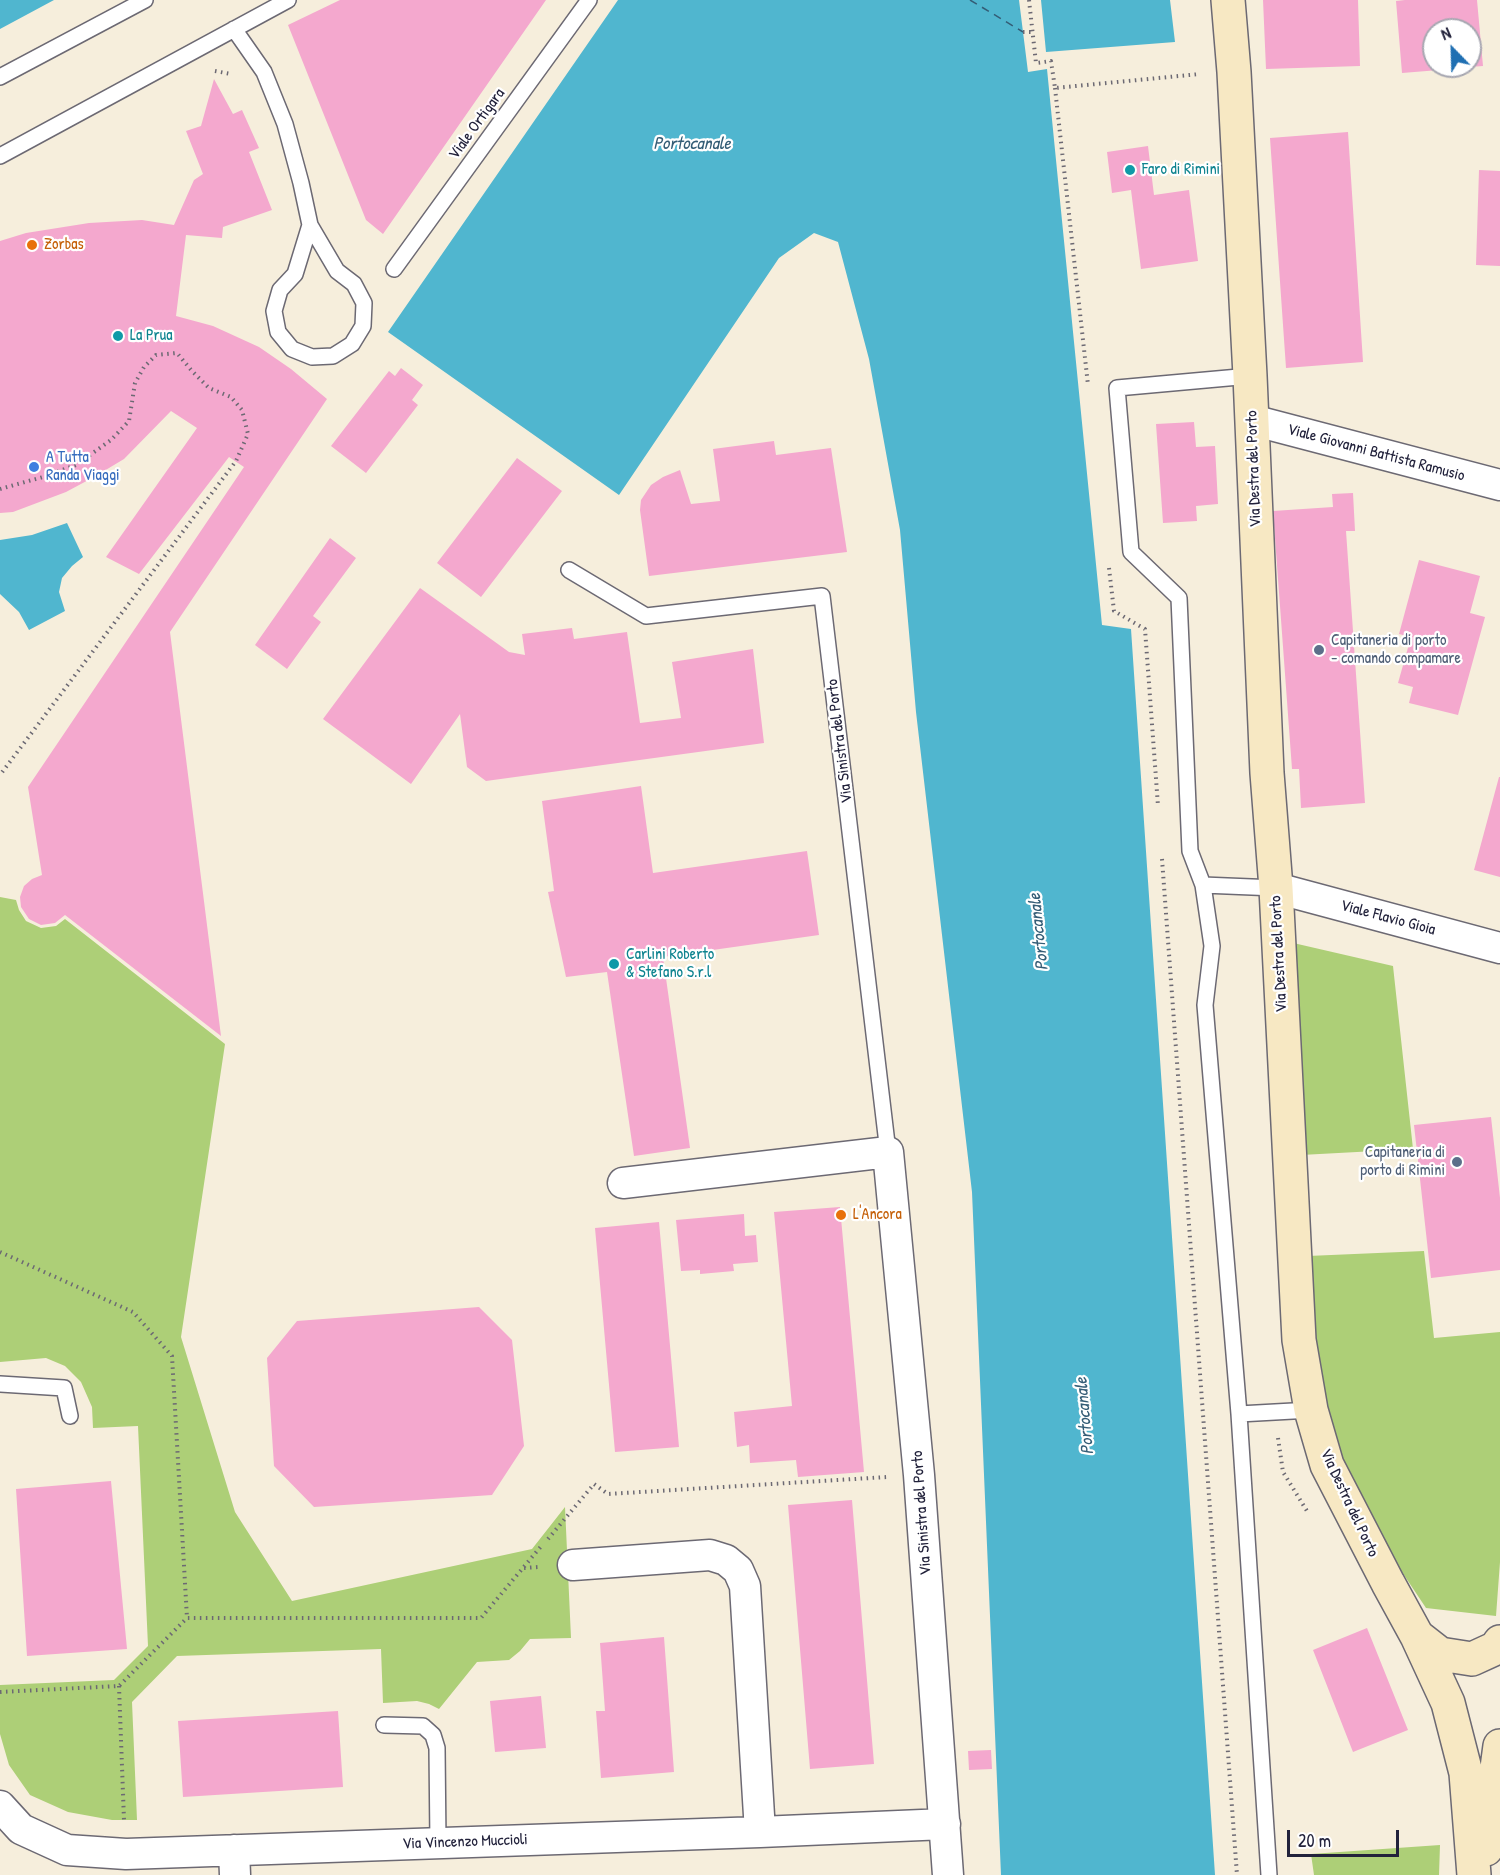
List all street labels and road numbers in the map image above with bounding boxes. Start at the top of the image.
street label: Viale Ortigara [445,85,509,163]
street label: Via Destra del Porto [1242,410,1266,528]
street label: Viale Giovanni Battista Ramusio [1285,420,1467,486]
street label: Via Sinistra del Porto [823,678,857,804]
street label: Via Destra del Porto [1266,895,1292,1013]
street label: Viale Flavio Gioia [1338,896,1438,940]
street label: Via Destra del Porto [1316,1446,1382,1560]
street label: Via Sinistra del Porto [908,1450,936,1576]
street label: Via Vincenzo Muccioli [402,1830,528,1854]

